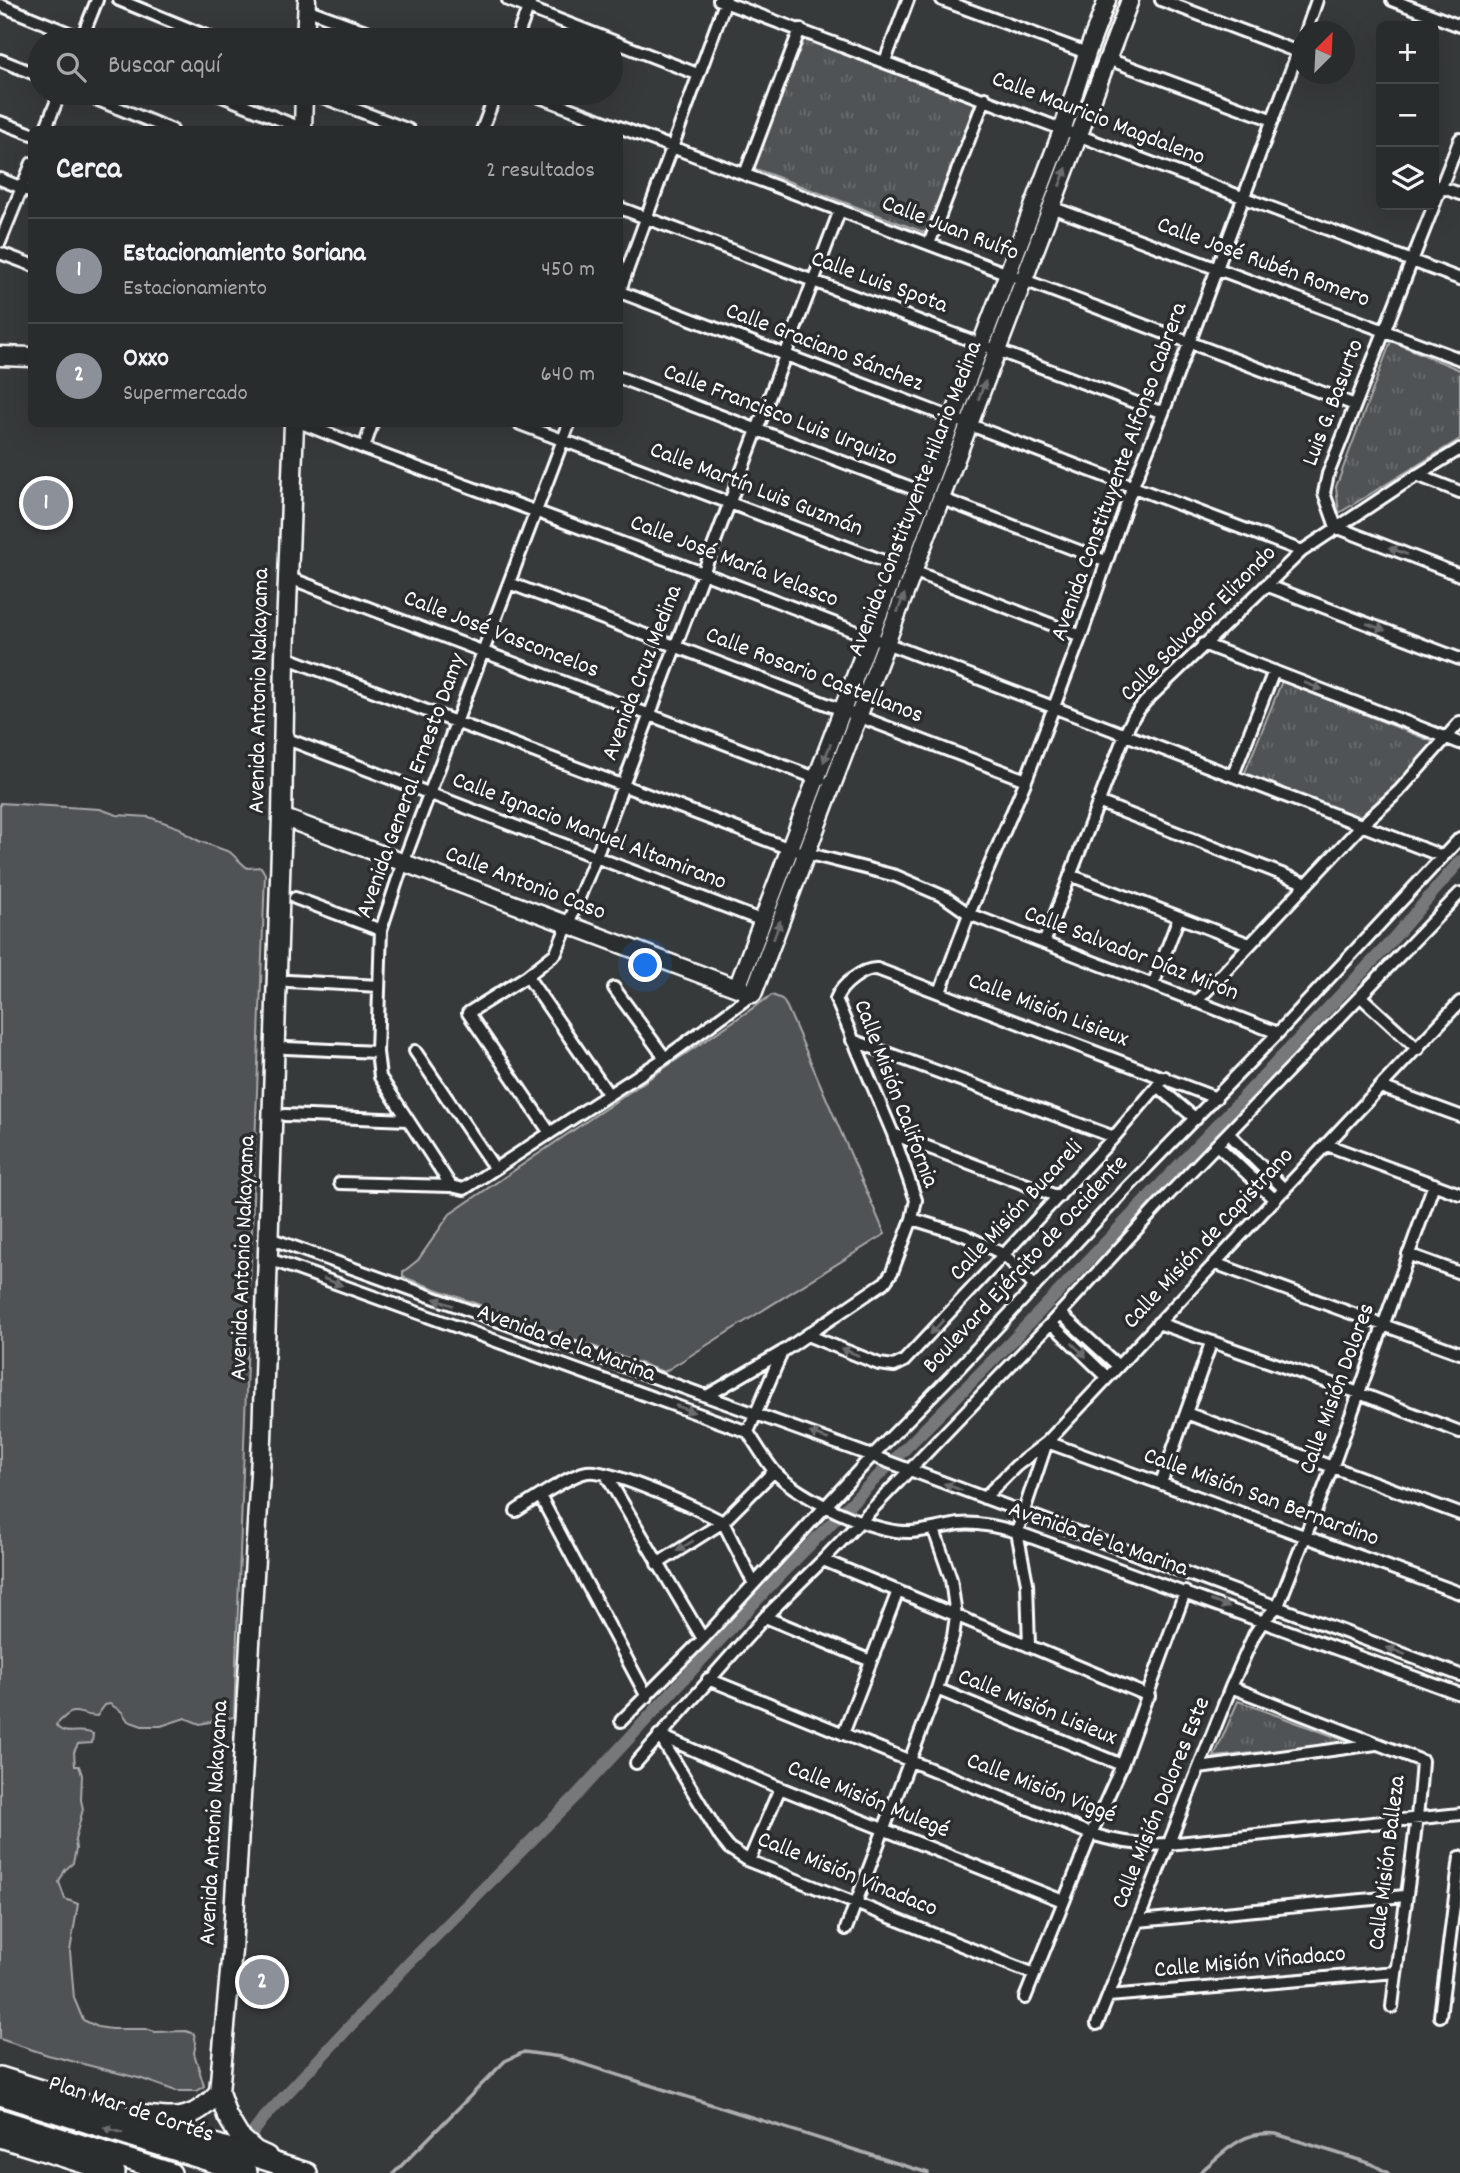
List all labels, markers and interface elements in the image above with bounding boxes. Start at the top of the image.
north arrow [1292,21,1355,84]
map controls [1376,21,1439,210]
button: + [1376,21,1439,84]
search box [28,28,623,105]
icon: search [52,48,90,86]
text: Buscar aquí [108,48,220,85]
street label: Calle Mauricio Magdaleno [986,63,1210,175]
button: − [1376,84,1439,147]
button: layers [1376,147,1439,210]
text: Cerca [56,150,121,193]
text: 2 resultados [486,155,595,188]
one-way arrow [1057,167,1068,188]
street label: Calle Juan Rulfo [877,187,1023,271]
street label: Calle José Rubén Romero [1152,209,1374,317]
text: Estacionamiento Soriana [123,236,366,273]
street label: Calle Luis Spota [806,243,953,324]
text: 1 [76,254,82,287]
text: 450 m [541,254,595,287]
text: Estacionamiento [123,273,267,306]
street label: Calle Graciano Sánchez [720,295,928,401]
street label: Avenida Constituyente Alfonso Cabrera [1043,297,1197,646]
street label: Luis G. Basurto [1294,335,1374,471]
street label: Avenida Constituyente Hilario Medina [840,336,992,662]
text: Oxxo [123,341,169,378]
street label: Calle Francisco Luis Urquizo [658,356,902,476]
text: 2 [74,359,84,392]
text: 640 m [541,359,595,392]
text: Supermercado [123,378,248,411]
one-way arrow [976,380,987,401]
street label: Calle Martín Luis Guzmán [644,434,868,546]
pin: 1 [23,477,69,529]
street label: Calle José María Velasco [625,507,843,617]
street label: Calle Salvador Elizondo [1113,538,1285,710]
one-way arrow [1387,546,1408,557]
street label: Avenida Antonio Nakayama [241,567,279,814]
street label: Avenida Cruz Medina [594,580,692,766]
street label: Calle José Vasconcelos [398,582,604,688]
one-way arrow [896,592,907,613]
street label: Calle Rosario Castellanos [700,619,928,733]
one-way arrow [1365,622,1386,633]
street label: Avenida General Ernesto Damy [348,648,476,923]
one-way arrow [1302,680,1323,691]
one-way arrow [821,742,832,763]
street label: Calle Ignacio Manuel Altamirano [447,764,731,900]
street label: Calle Antonio Caso [440,838,610,930]
street label: Calle Salvador Díaz Mirón [1019,897,1243,1011]
one-way arrow [772,920,783,941]
your location [628,948,662,982]
street label: Calle Misión Lisieux [963,965,1133,1057]
street label: Calle Misión California [844,995,947,1194]
street label: Calle Misión Bucareli [942,1132,1092,1290]
street label: Avenida Antonio Nakayama [223,1134,265,1381]
street label: Calle Misión de Capistrano [1116,1141,1302,1337]
street label: Boulevard Ejército de Occidente [915,1148,1137,1382]
one-way arrow [323,1277,344,1288]
one-way arrow [433,1296,454,1307]
street label: Avenida de la Marina [472,1296,661,1392]
street label: Calle Misión Dolores [1291,1299,1385,1479]
one-way arrow [929,1318,946,1335]
one-way arrow [1070,1342,1087,1358]
one-way arrow [839,1347,860,1358]
one-way arrow [675,1404,696,1415]
one-way arrow [808,1431,829,1442]
street label: Calle Misión San Bernardino [1138,1439,1384,1557]
one-way arrow [943,1481,964,1492]
street label: Avenida de la Marina [1004,1493,1193,1587]
one-way arrow [675,1540,695,1553]
one-way arrow [1209,1599,1230,1610]
one-way arrow [1386,1645,1407,1656]
street label: Calle Misión Lisieux [952,1661,1122,1756]
street label: Calle Misión Dolores Este [1104,1692,1220,1914]
street label: Avenida Antonio Nakayama [192,1699,238,1946]
street label: Calle Misión Viggé [961,1745,1121,1833]
street label: Calle Misión Mulegé [782,1752,954,1848]
street label: Calle Misión Balleza [1360,1773,1416,1952]
street label: Calle Misión Vinadaco [752,1823,942,1927]
street label: Calle Misión Viñadaco [1153,1938,1347,1988]
pin: 2 [239,1956,285,2008]
street label: Plan Mar de Cortés [44,2067,218,2153]
one-way arrow [102,2124,123,2135]

